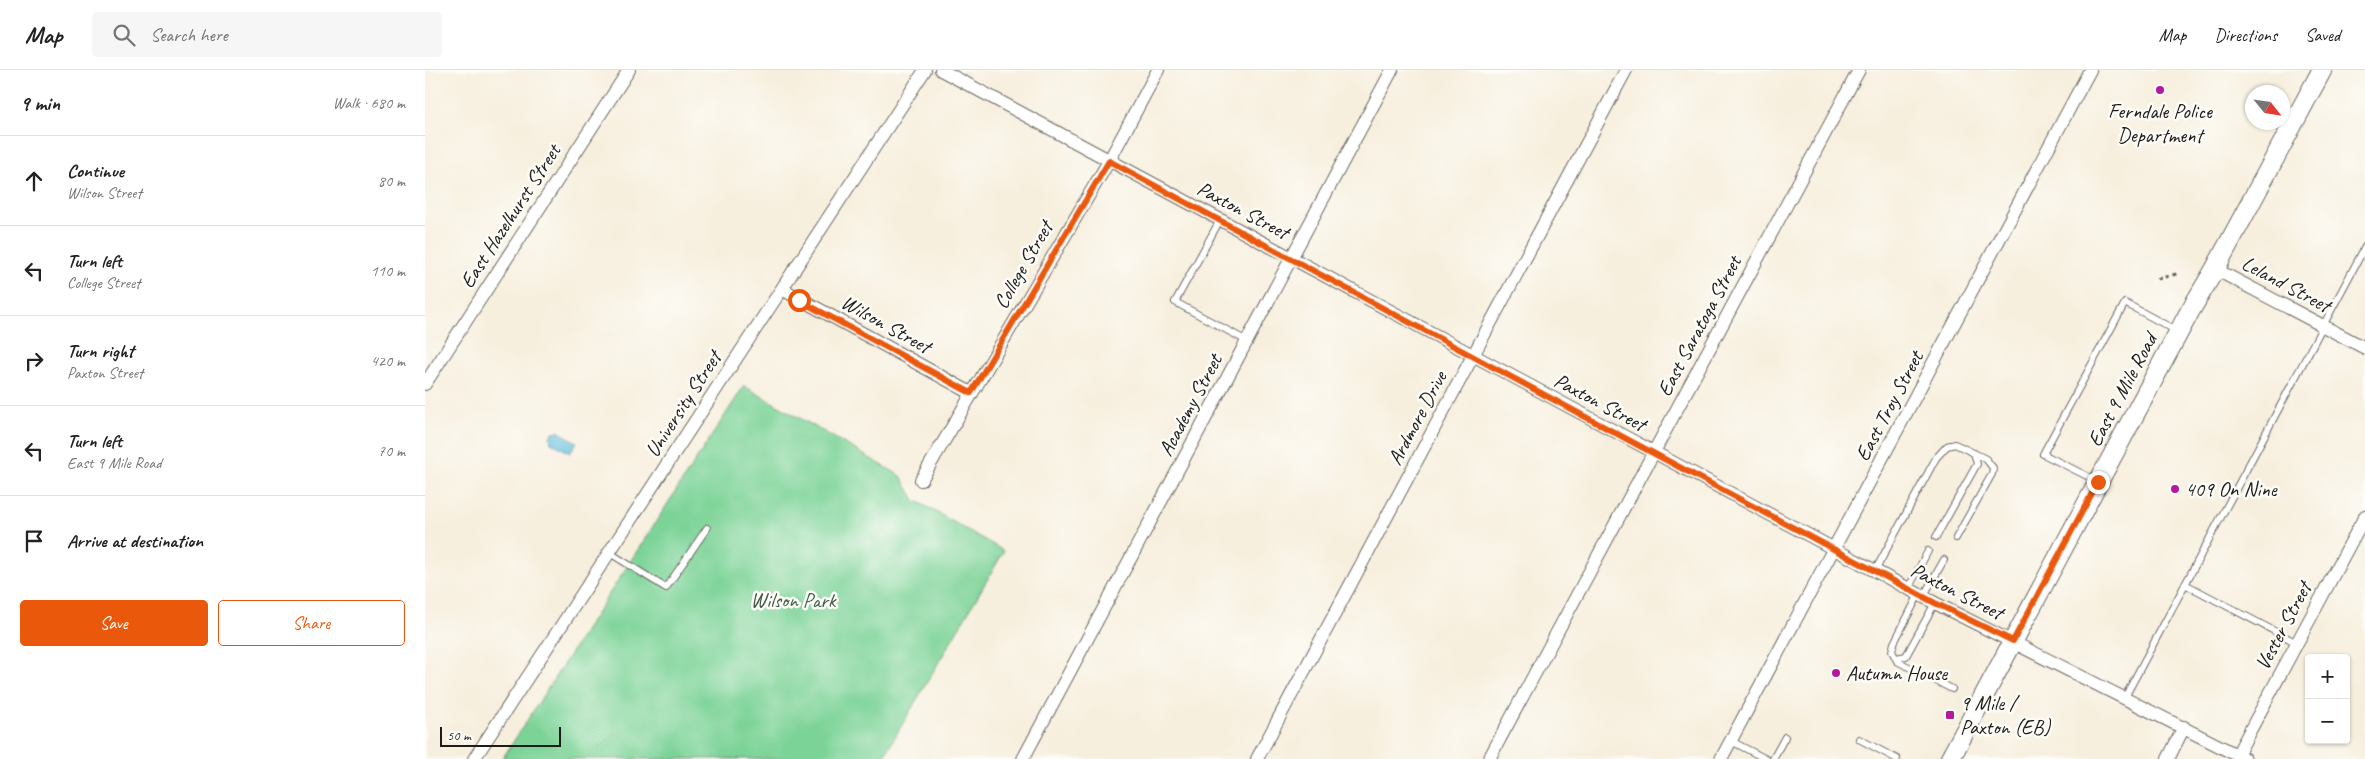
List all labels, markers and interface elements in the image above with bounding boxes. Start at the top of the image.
search box [92,12,442,57]
text: Map [25,20,62,50]
icon: search [110,21,138,49]
text: Search here [150,23,228,47]
text: Map [2159,24,2186,46]
text: Directions [2214,24,2277,46]
text: Saved [2305,24,2340,46]
marker: Ferndale Police Department [2154,84,2166,96]
north arrow [2245,85,2290,130]
text: 9 min [20,90,60,116]
text: Walk · 680 m [333,93,405,113]
place label: Ferndale Police Department [2108,98,2213,148]
street label: East Hazelhurst Street [454,138,567,293]
text: Continue [67,159,124,183]
icon: ahead [20,167,48,195]
text: 80 m [378,171,405,191]
street label: Paxton Street [1193,175,1296,246]
text: Wilson Street [67,183,142,203]
street label: College Street [988,214,1060,313]
text: Turn left [67,249,122,273]
street label: East Saratoga Street [1651,250,1748,400]
street label: Leland Street [2237,250,2337,320]
icon: left [20,257,48,285]
text: 110 m [371,261,405,281]
text: College Street [67,273,140,293]
route start [788,289,811,312]
street label: Wilson Street [837,289,938,361]
street label: East 9 Mile Road [2081,326,2164,451]
text: Turn right [67,339,134,363]
street label: University Street [639,344,728,462]
street label: East Troy Street [1849,345,1930,465]
icon: right [20,347,48,375]
street label: Academy Street [1152,348,1229,460]
text: 420 m [371,351,405,371]
text: Paxton Street [67,363,143,383]
street label: Ardmore Drive [1382,365,1453,469]
street label: Paxton Street [1550,367,1653,438]
text: Turn left [67,429,122,453]
icon: left [20,437,48,465]
text: 70 m [378,441,405,461]
text: East 9 Mile Road [67,453,162,473]
route end [2087,471,2110,494]
place label: 409 On Nine [2185,476,2278,502]
marker: 409 On Nine [2169,483,2181,495]
icon: arrive [20,527,48,555]
text: Arrive at destination [67,529,203,553]
street label: Paxton Street [1907,557,2010,627]
street label: Vester Street [2249,575,2318,674]
park label: Wilson Park [750,587,837,613]
button: Save [20,600,208,646]
button: Share [218,600,405,646]
map controls [2305,654,2350,744]
button: + [2305,654,2350,699]
place label: Autumn House [1846,660,1948,686]
marker: Autumn House [1830,667,1842,679]
place label: 9 Mile / Paxton (EB) [1960,690,2051,740]
button: − [2305,699,2350,744]
marker: 9 Mile / Paxton (EB) [1944,709,1956,721]
scale bar [440,724,561,747]
text: 50 m [447,727,471,744]

